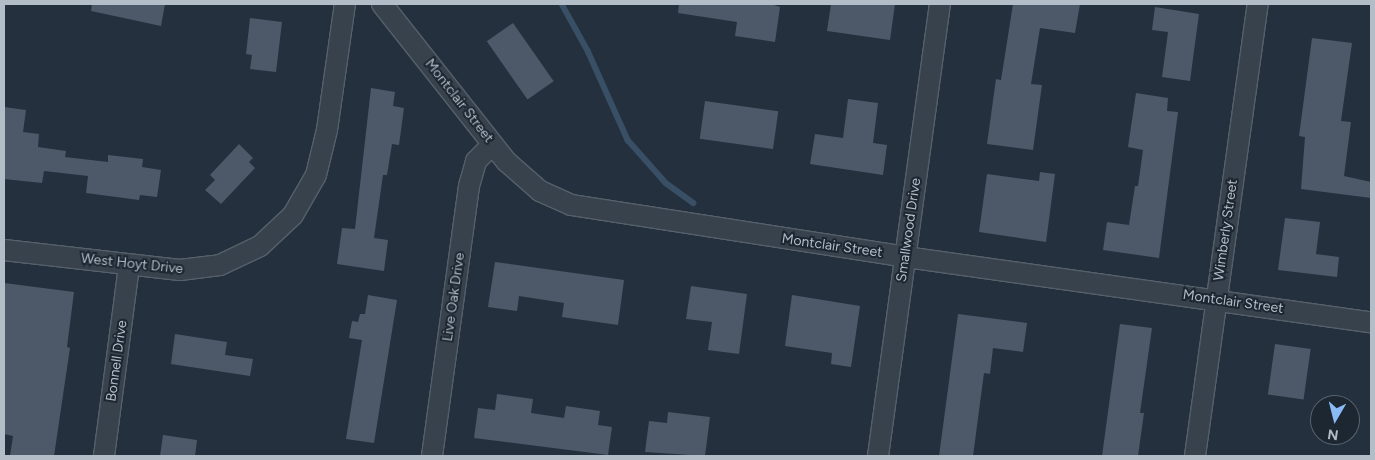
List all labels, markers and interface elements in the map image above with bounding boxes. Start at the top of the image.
street label: Montclair Street [421,56,497,146]
street label: Smallwood Drive [893,177,925,283]
street label: Wimberly Street [1211,178,1241,282]
street label: Montclair Street [781,231,883,261]
street label: West Hoyt Drive [80,250,184,278]
street label: Live Oak Drive [439,252,469,342]
street label: Montclair Street [1182,287,1284,317]
street label: Bonnell Drive [103,319,131,403]
north arrow [1310,395,1360,445]
text: N [1326,425,1340,444]

